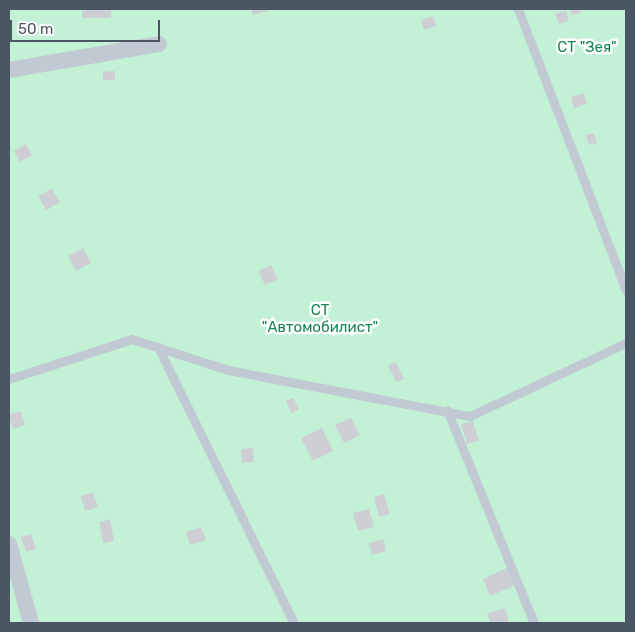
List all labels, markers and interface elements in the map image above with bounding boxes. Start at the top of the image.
scale bar [12,10,162,42]
text: 50 m [18,20,53,38]
park label: СТ "Зея" [557,39,617,57]
park label: СТ "Автомобилист" [262,301,378,336]

